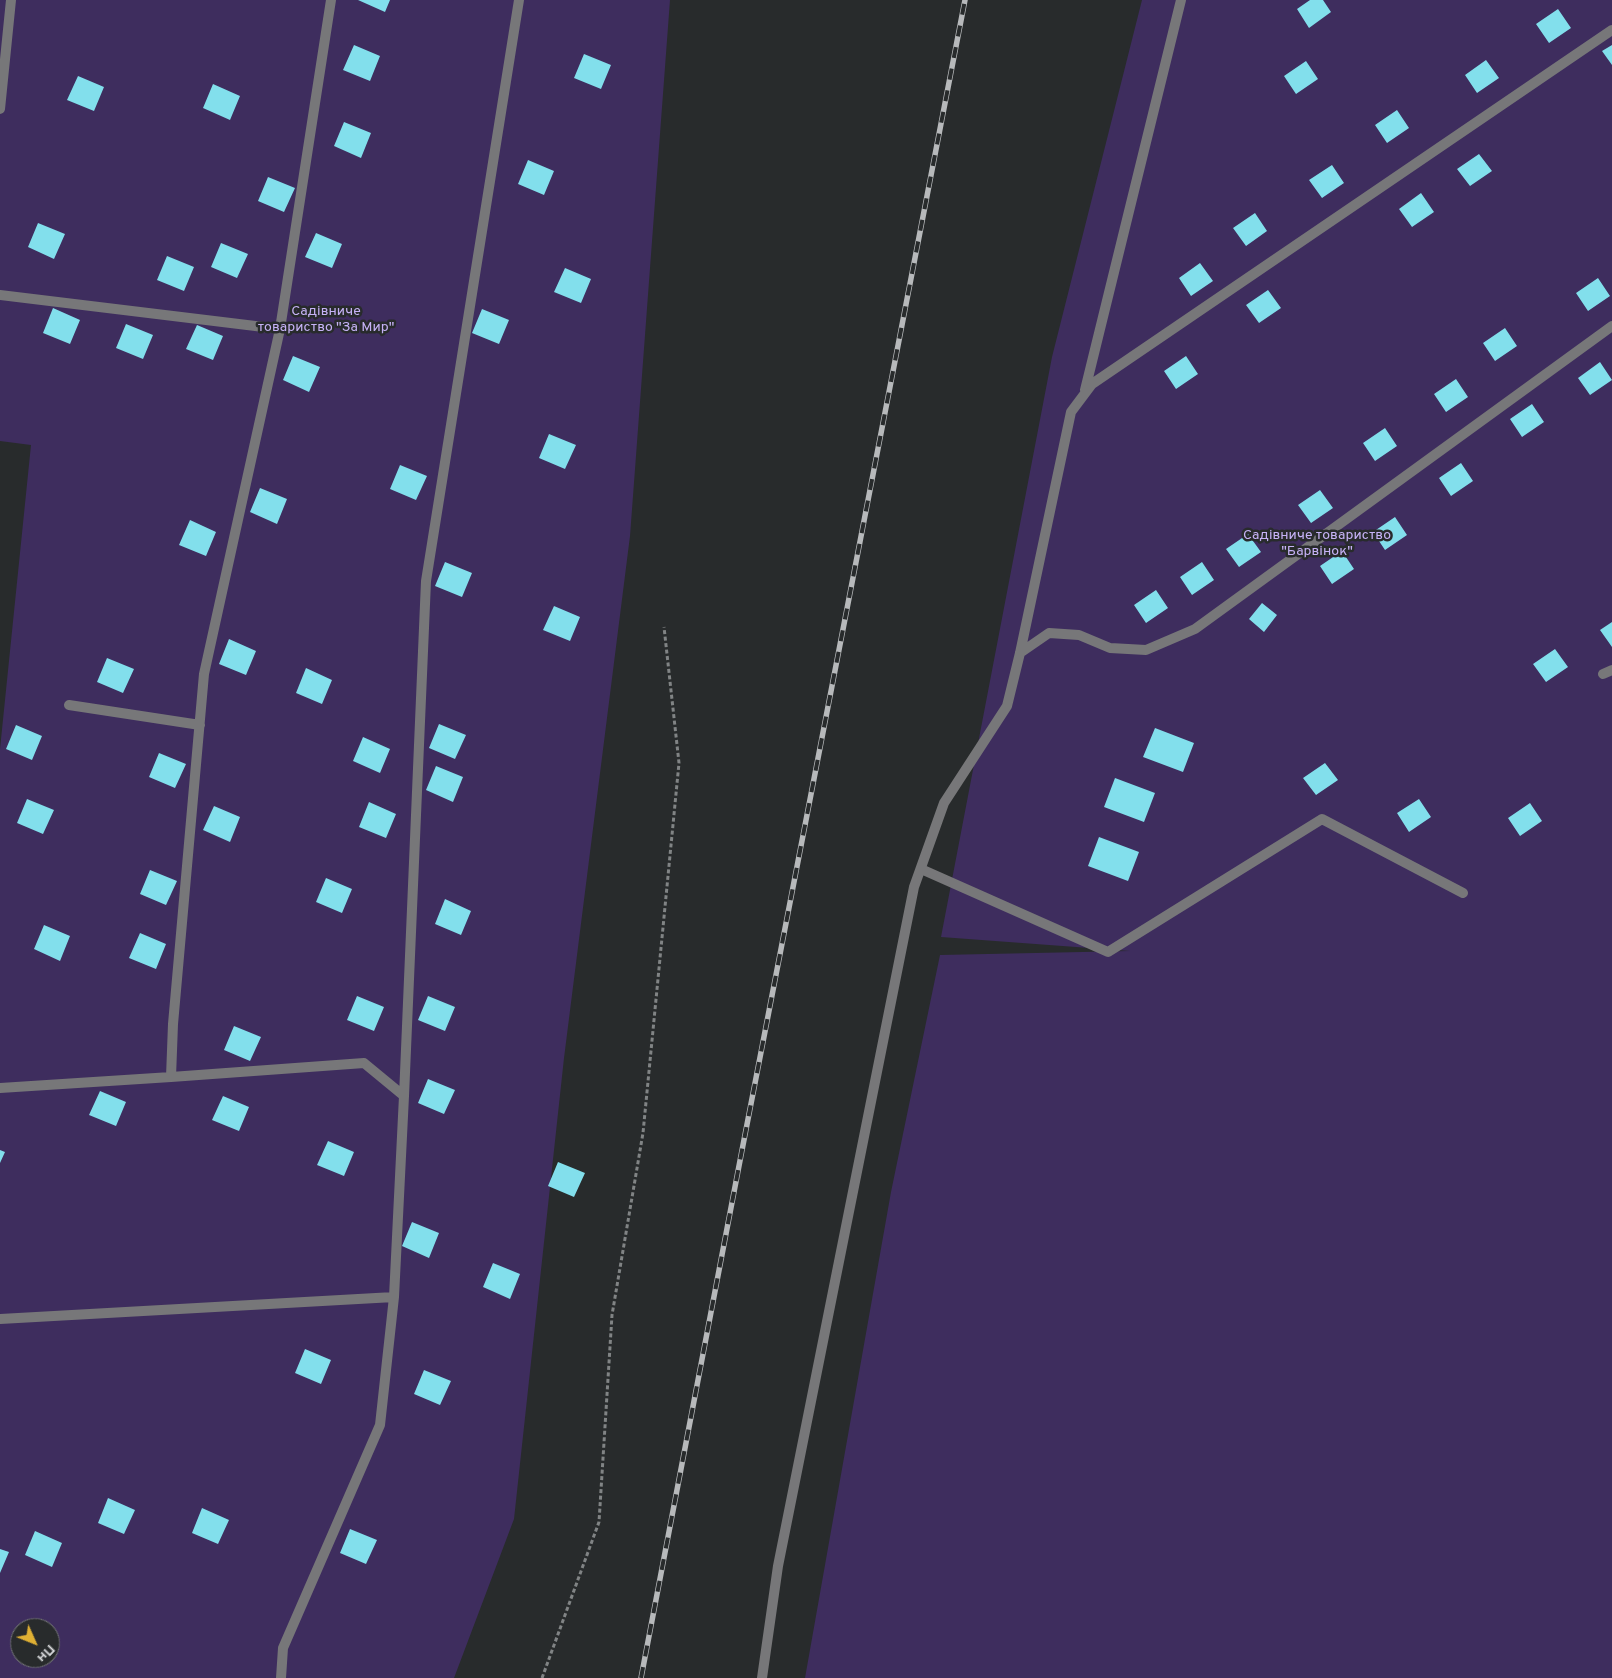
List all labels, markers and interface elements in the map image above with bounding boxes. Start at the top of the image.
park label: Садівниче товариство "За Мир" [258,304,394,336]
park label: Садівниче товариство "Барвінок" [1243,528,1391,560]
north arrow [10,1618,60,1668]
text: Пн [33,1640,58,1666]

